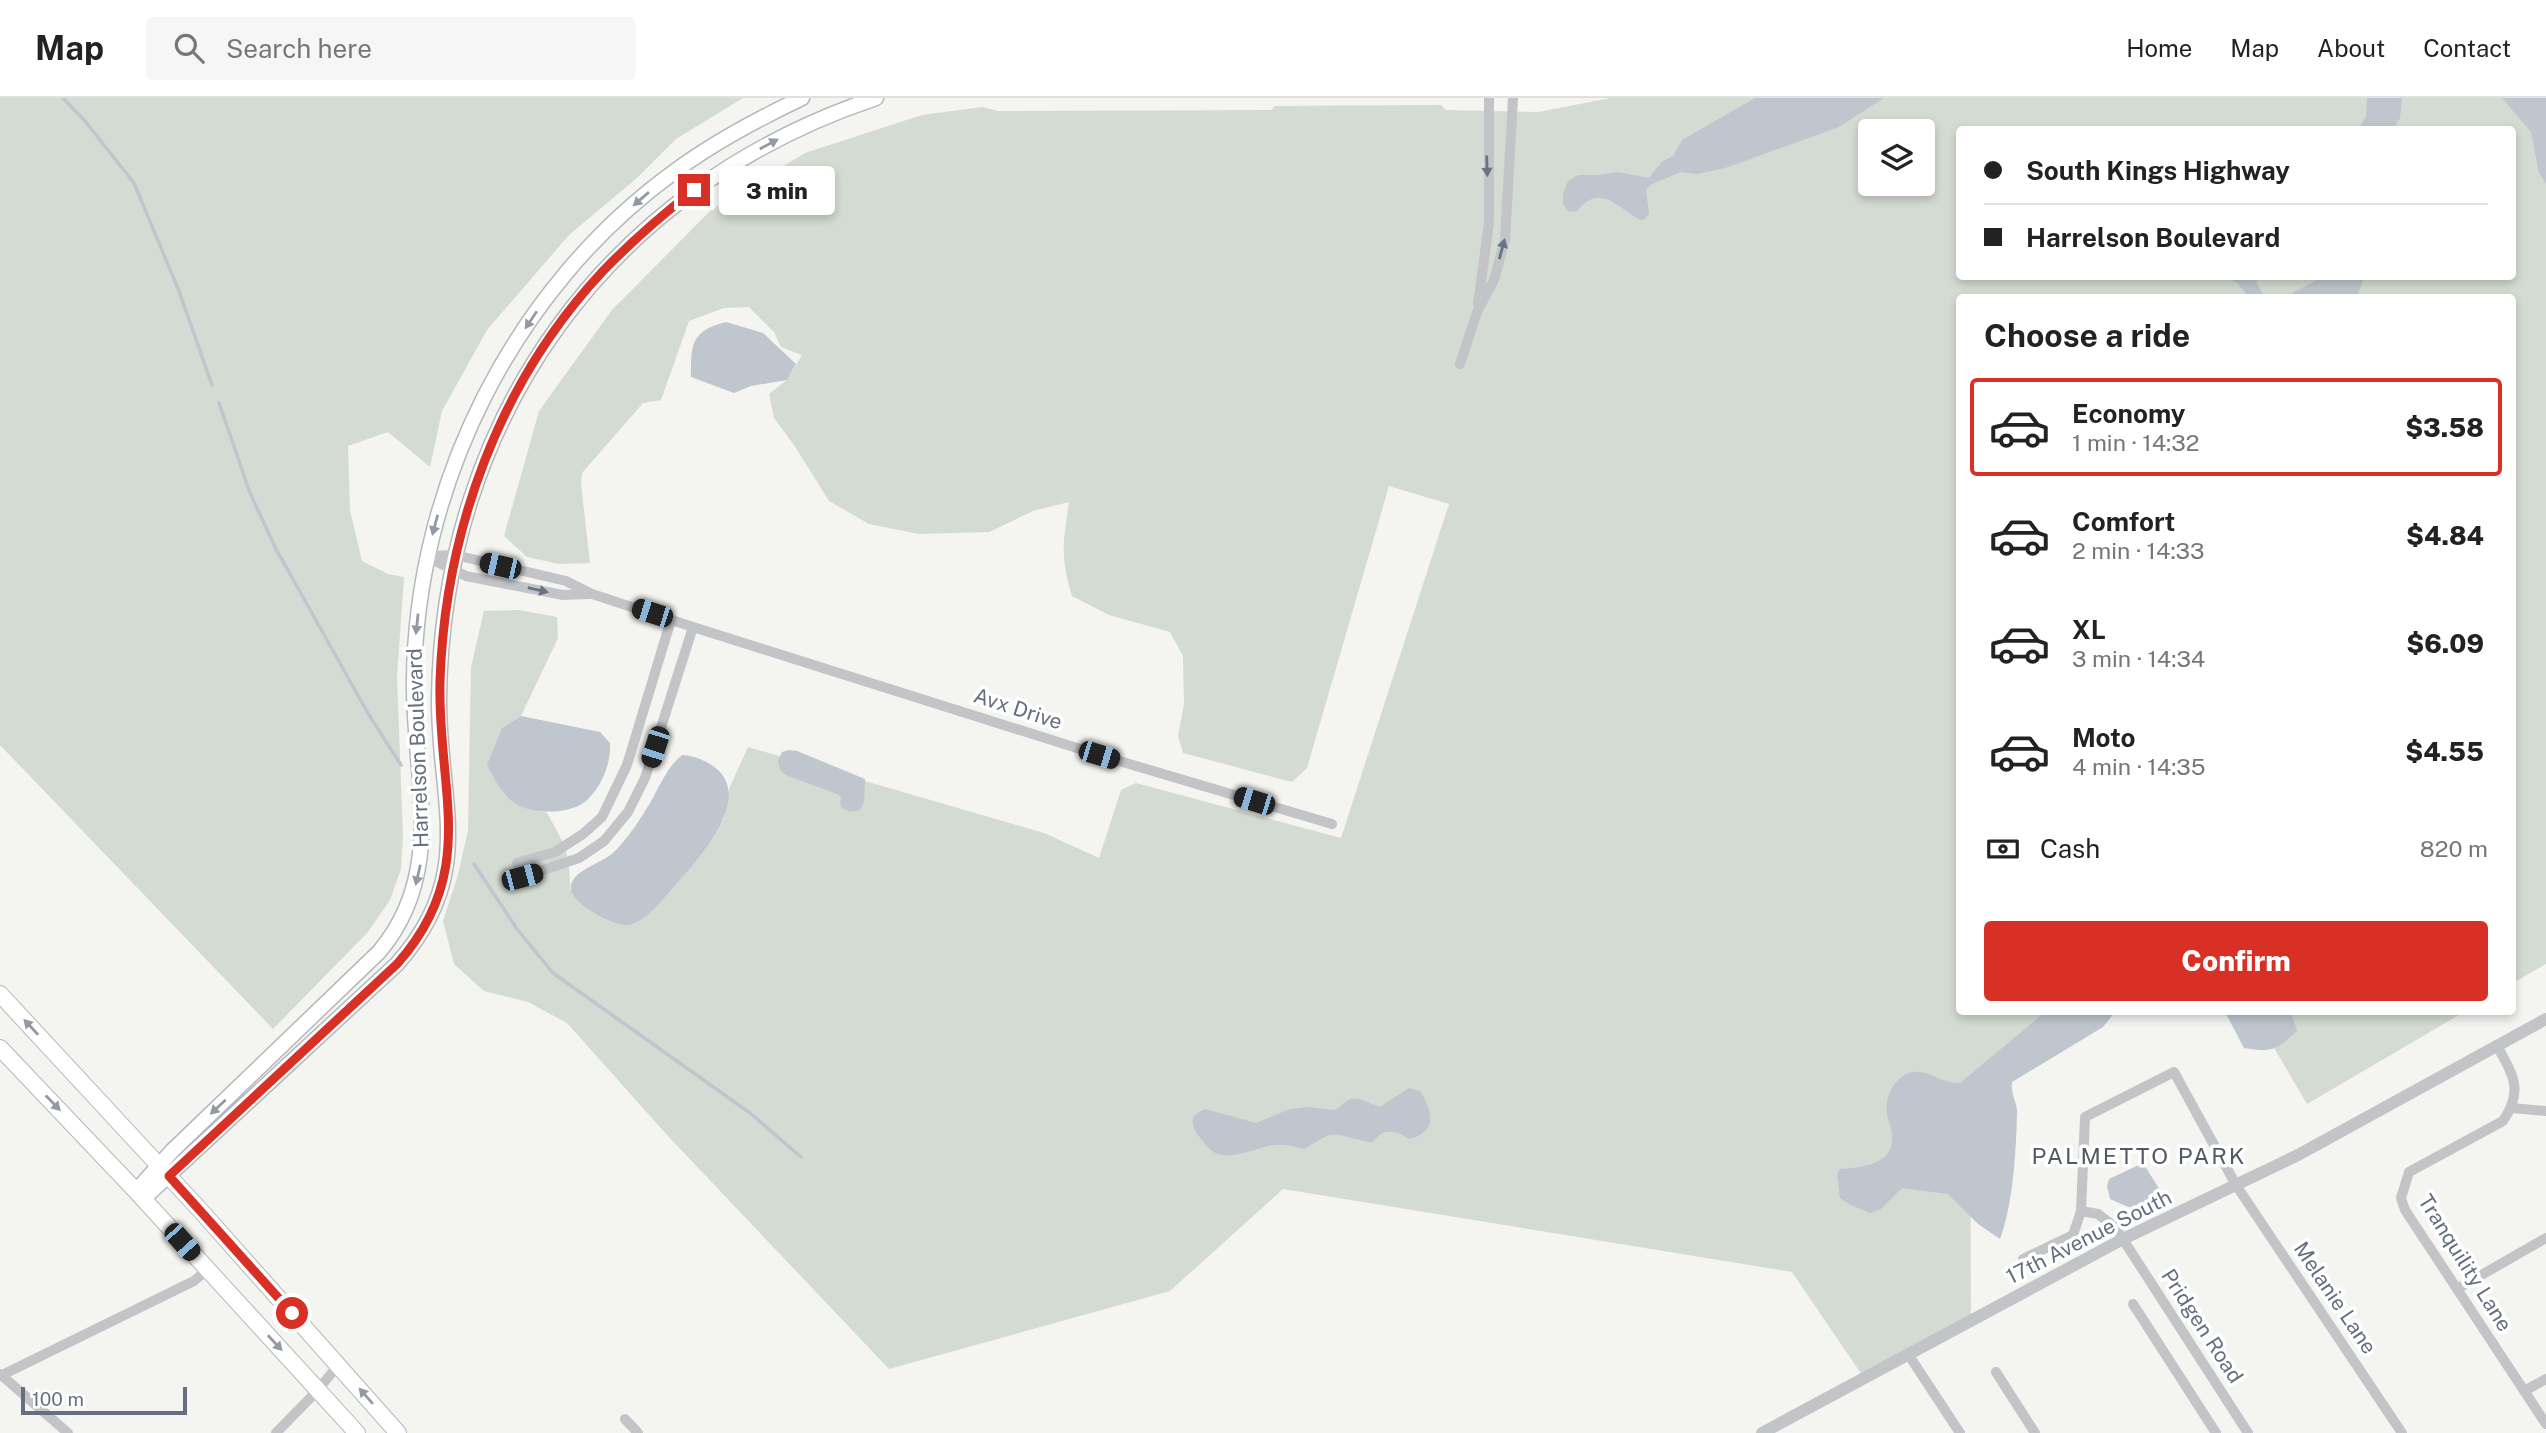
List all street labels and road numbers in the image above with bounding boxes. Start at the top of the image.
street label: Harrelson Boulevard [402,648,433,848]
street label: Avx Drive [971,683,1066,735]
street label: 17th Avenue South [2002,1184,2176,1289]
street label: Tranquility Lane [2413,1190,2518,1336]
street label: Melanie Lane [2289,1237,2382,1359]
street label: Pridgen Road [2156,1264,2249,1387]

